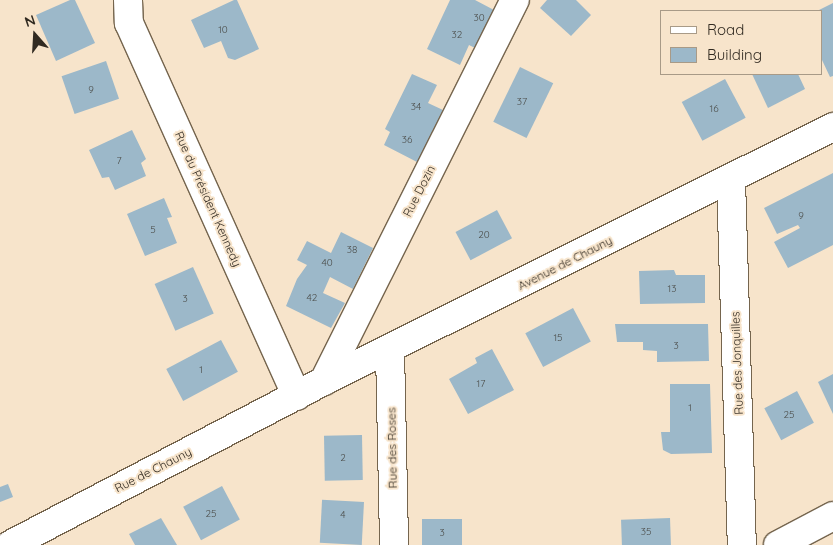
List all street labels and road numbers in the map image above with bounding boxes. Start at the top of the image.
street label: Rue du Président Kennedy [172,129,244,269]
street label: Rue Dozin [400,163,438,219]
street label: Avenue de Chauny [515,233,615,293]
street label: Rue des Jonquilles [728,311,746,415]
street label: Rue des Roses [384,407,400,489]
street label: Rue de Chauny [112,444,194,496]

